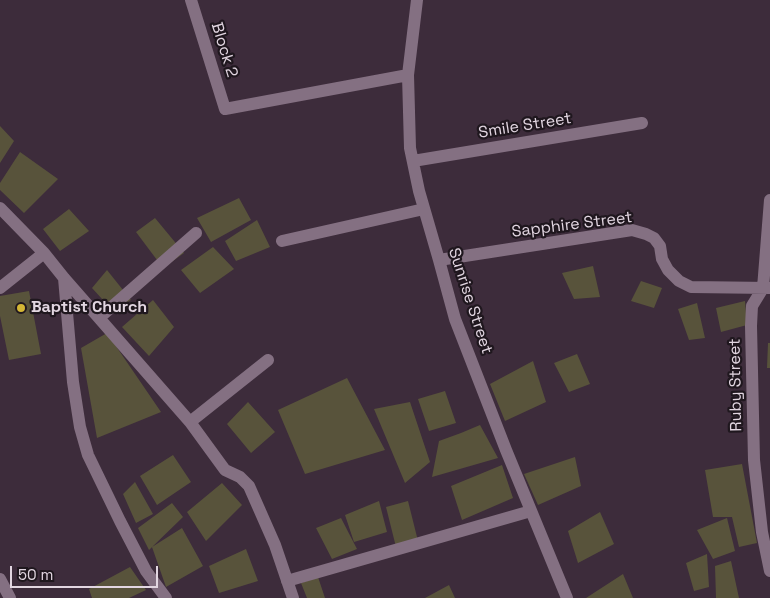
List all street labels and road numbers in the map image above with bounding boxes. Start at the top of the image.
street label: Block 2 [207,20,241,80]
street label: Smile Street [477,109,573,143]
street label: Sapphire Street [510,208,634,242]
street label: Sunrise Street [444,246,496,356]
street label: Ruby Street [726,338,746,432]

